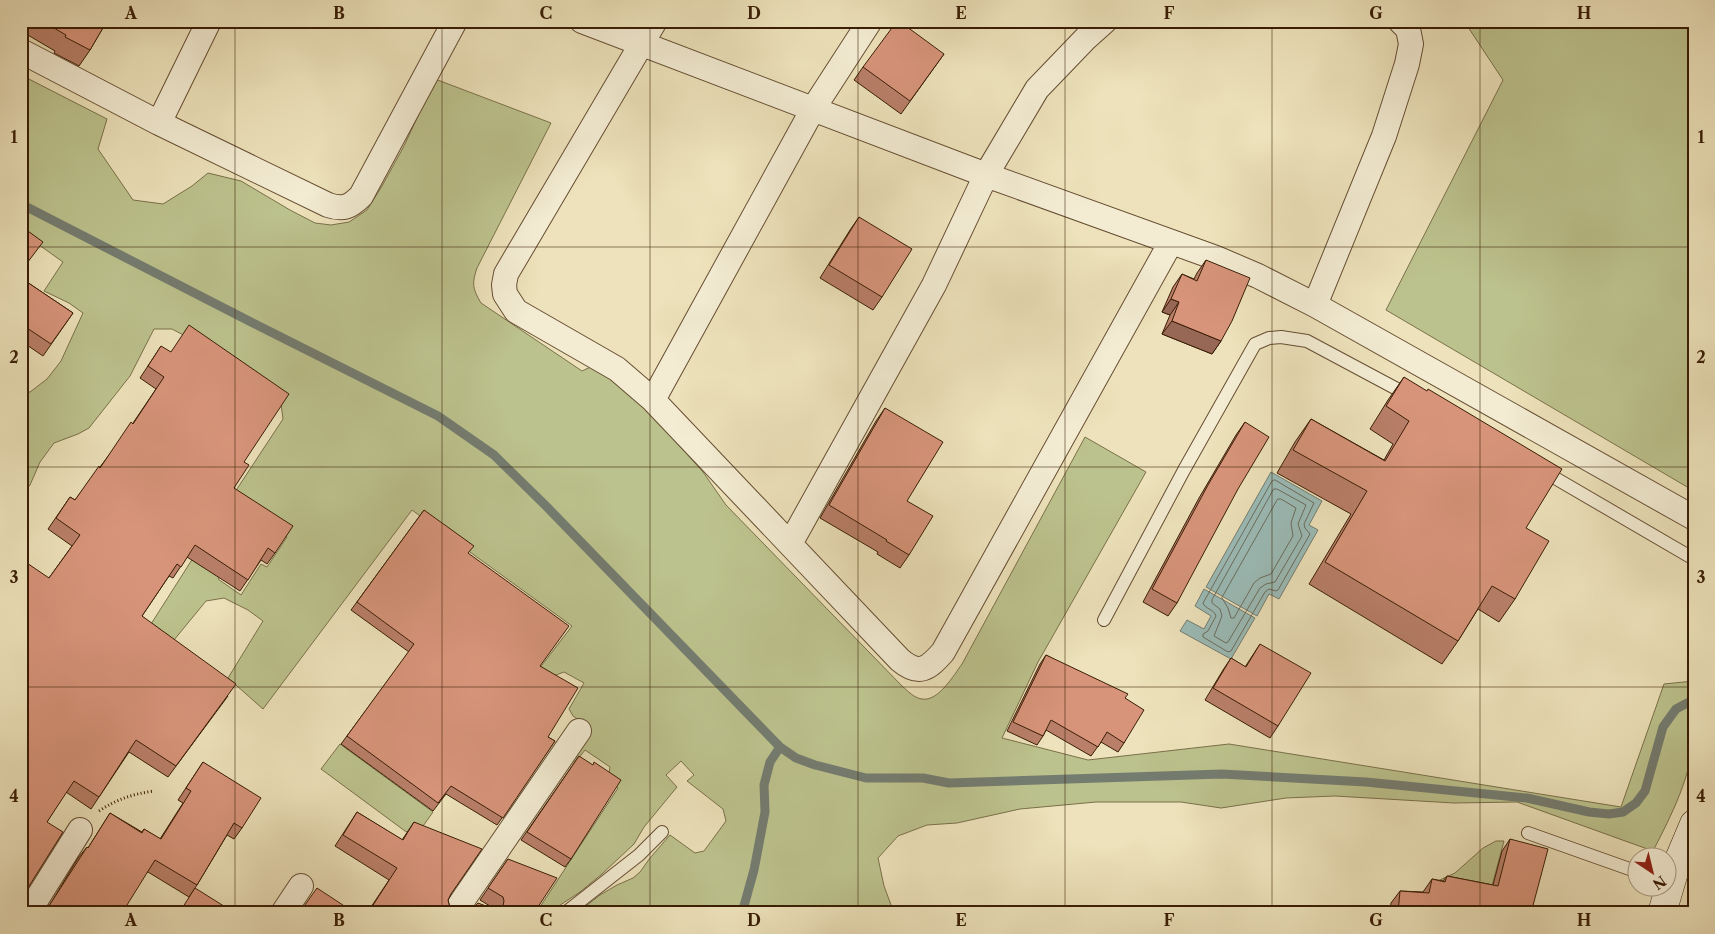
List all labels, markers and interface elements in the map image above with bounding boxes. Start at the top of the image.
text: A [124,3,138,23]
text: B [333,3,345,23]
text: C [540,3,552,23]
text: D [747,3,761,23]
text: E [955,3,967,23]
text: F [1164,3,1175,23]
text: G [1369,3,1383,23]
text: H [1577,3,1591,23]
text: 1 [10,127,18,147]
text: 1 [1697,127,1705,147]
text: 2 [9,347,19,367]
text: 2 [1696,347,1706,367]
text: 3 [9,567,19,587]
text: 3 [1696,567,1706,587]
text: 4 [9,786,19,806]
text: 4 [1696,786,1706,806]
north arrow [1628,846,1678,896]
text: N [1649,872,1670,894]
text: A [124,910,138,930]
text: B [333,910,345,930]
text: C [540,910,552,930]
text: D [747,910,761,930]
text: E [955,910,967,930]
text: F [1164,910,1175,930]
text: G [1369,910,1383,930]
text: H [1577,910,1591,930]

